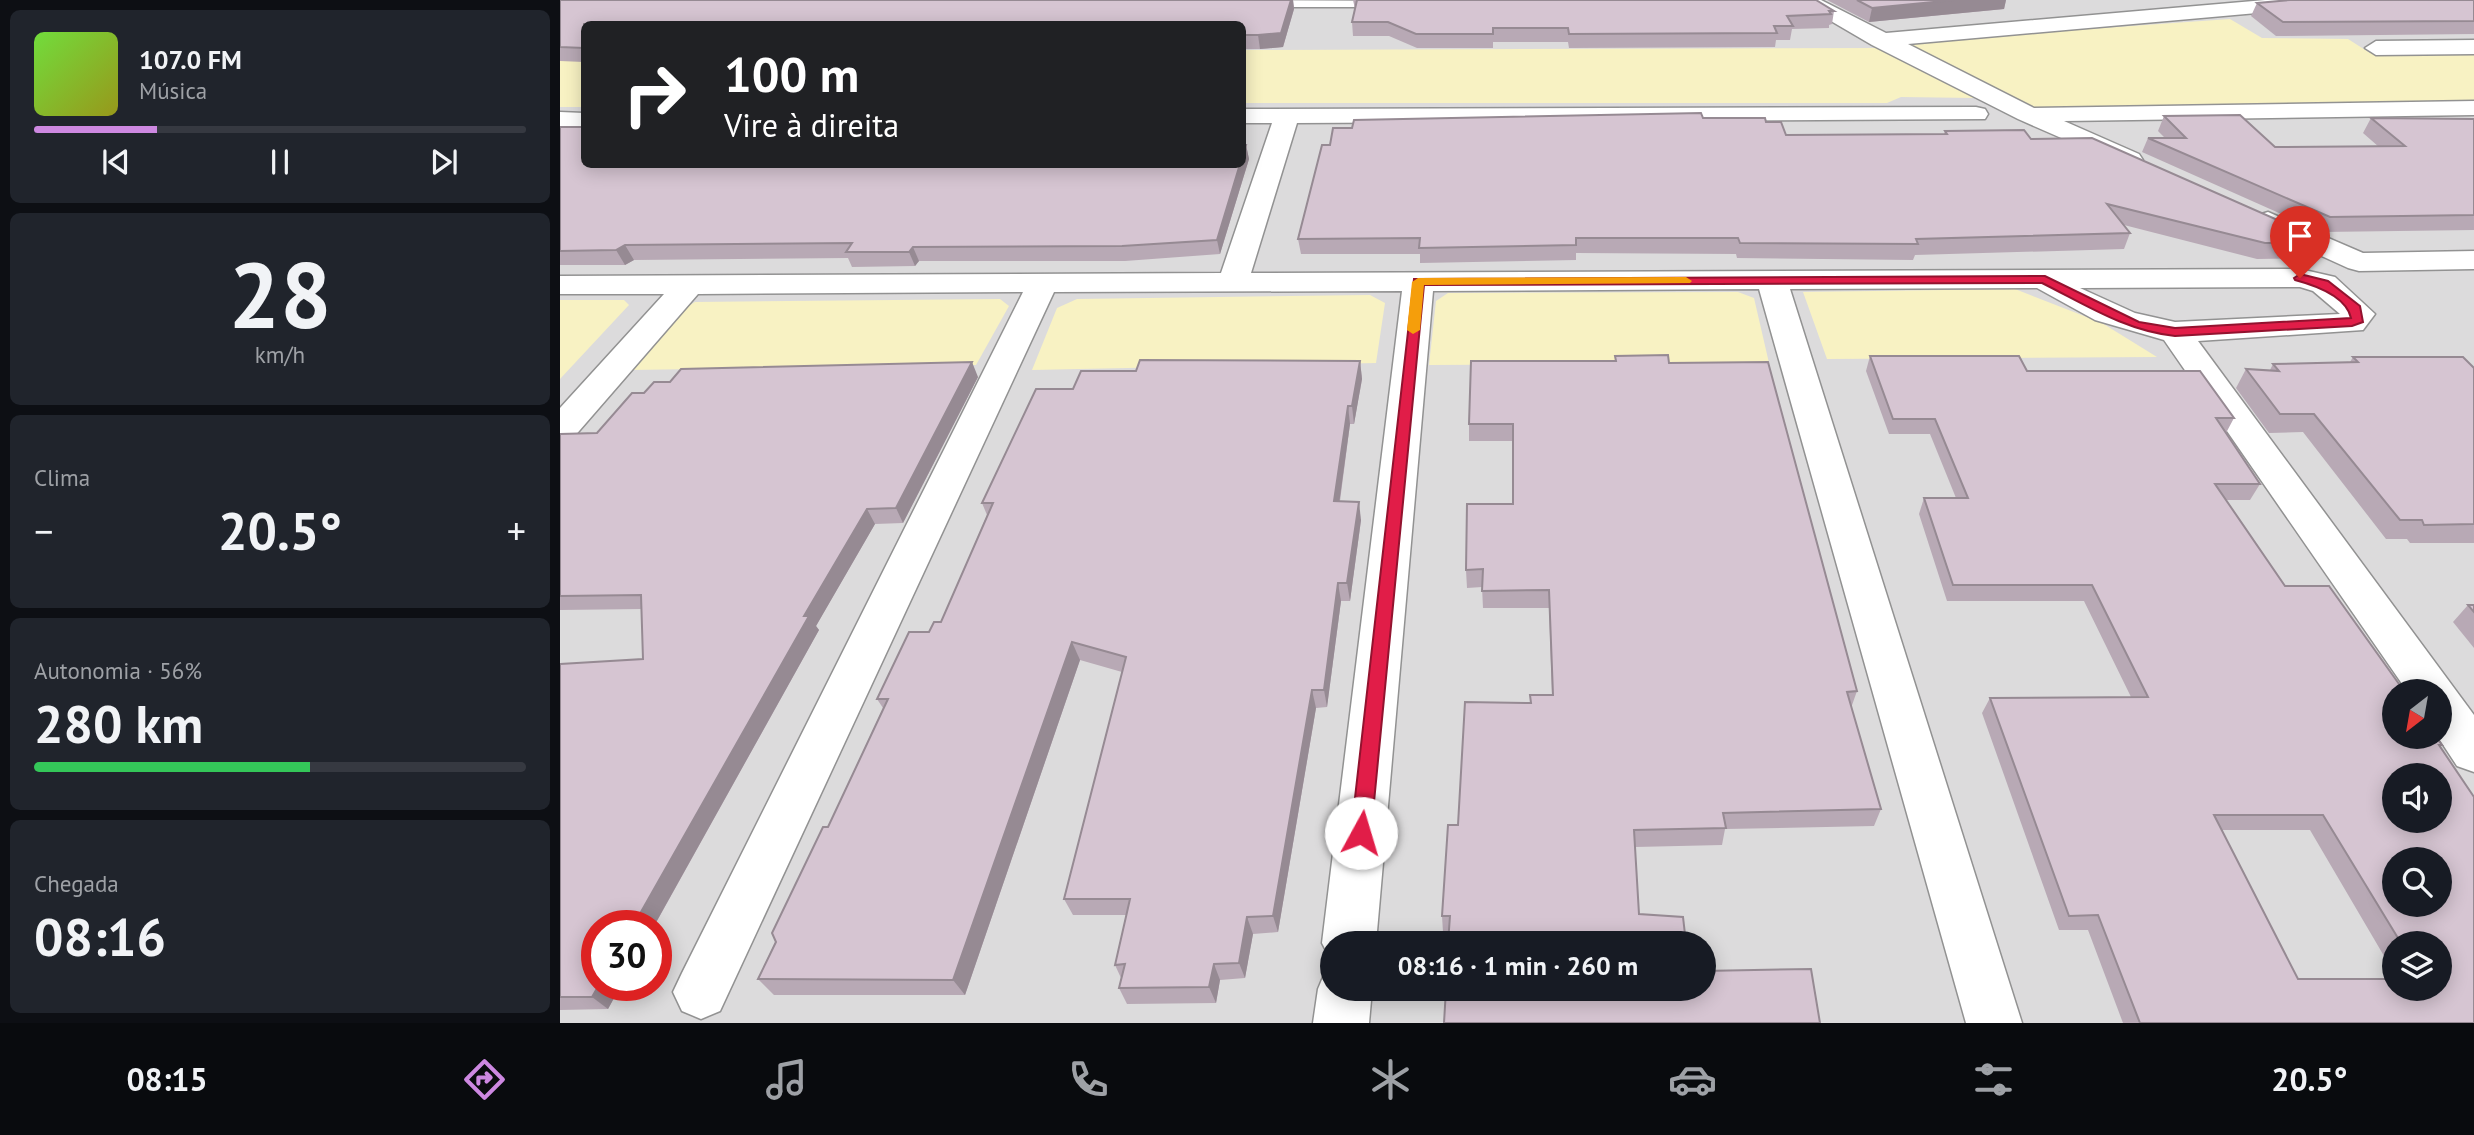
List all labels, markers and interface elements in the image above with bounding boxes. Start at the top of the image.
text: 100 m [724,42,859,106]
text: 107.0 FM [139,43,242,76]
icon: right [609,49,700,140]
text: Música [139,76,207,105]
text: Vire à direita [724,104,899,146]
icon: previous [97,143,135,181]
icon: pause [261,143,299,181]
icon: next [425,143,463,181]
pin [2270,206,2330,278]
icon: arrive [2281,217,2319,255]
text: 28 [228,235,332,353]
text: km/h [255,340,305,369]
text: Clima [34,463,90,492]
text: 20.5° [218,497,342,564]
text: − [34,506,53,555]
text: + [507,506,526,555]
text: Autonomia · 56% [34,656,202,685]
north arrow [2382,679,2452,749]
map controls [2382,679,2452,1001]
text: 280 km [34,690,203,757]
button: sound [2382,763,2452,833]
position arrow [1324,796,1398,870]
button: search [2382,847,2452,917]
text: Chegada [34,869,119,898]
text: 08:16 [34,903,166,970]
speed limit sign: 30 [581,910,672,1001]
button: layers [2382,931,2452,1001]
text: 08:16 · 1 min · 260 m [1398,949,1638,982]
icon: directions [460,1055,509,1104]
icon: music [762,1055,811,1104]
icon: phone [1064,1055,1113,1104]
icon: climate [1366,1055,1415,1104]
icon: car [1668,1055,1717,1104]
icon: filters [1969,1055,2018,1104]
text: 08:15 [126,1058,208,1100]
text: 20.5° [2271,1058,2348,1100]

